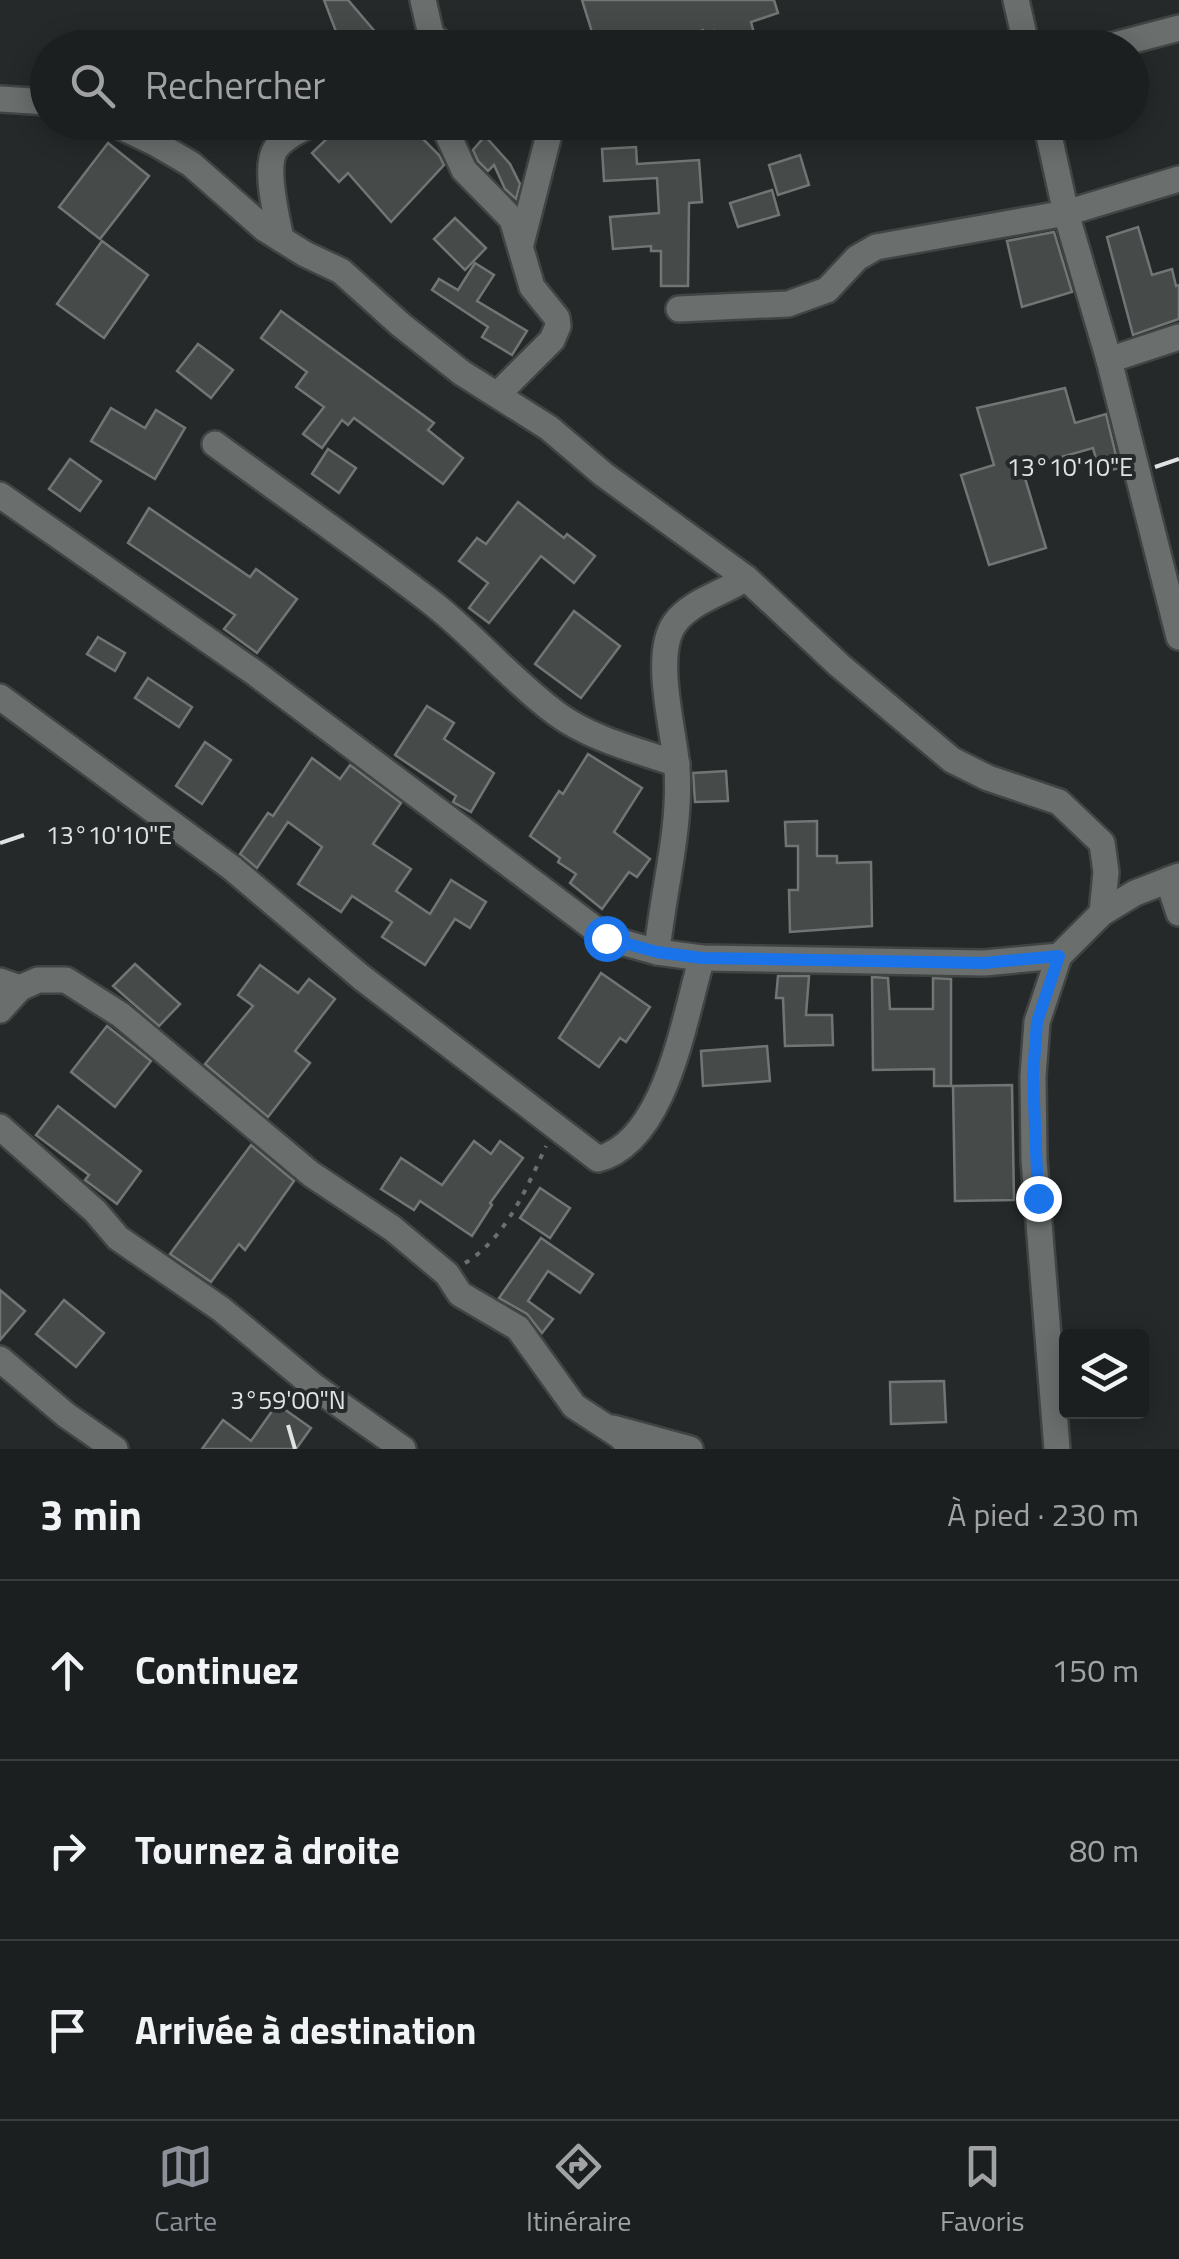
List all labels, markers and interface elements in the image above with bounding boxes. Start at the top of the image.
search box [30,30,1149,140]
text: Rechercher [145,56,326,114]
icon: search [65,58,120,113]
text: 13°10'10"E [1007,448,1133,486]
text: 13°10'10"E [46,816,172,854]
route start [584,916,630,962]
route end [1016,1176,1062,1222]
map controls [1059,1329,1149,1419]
button: layers [1059,1329,1149,1419]
text: 3°59'00"N [230,1381,346,1419]
text: 3 min [40,1482,142,1546]
text: À pied · 230 m [947,1490,1139,1538]
text: Continuez [135,1641,299,1699]
icon: ahead [40,1643,95,1698]
text: 150 m [1051,1646,1139,1694]
text: Tournez à droite [135,1821,400,1879]
icon: right [40,1823,95,1878]
text: 80 m [1069,1826,1139,1874]
text: Arrivée à destination [135,2001,477,2059]
icon: arrive [40,2003,95,2058]
tab: Carte [154,2139,217,2242]
tab: Itinéraire [526,2139,631,2242]
tab: Favoris [940,2139,1025,2242]

